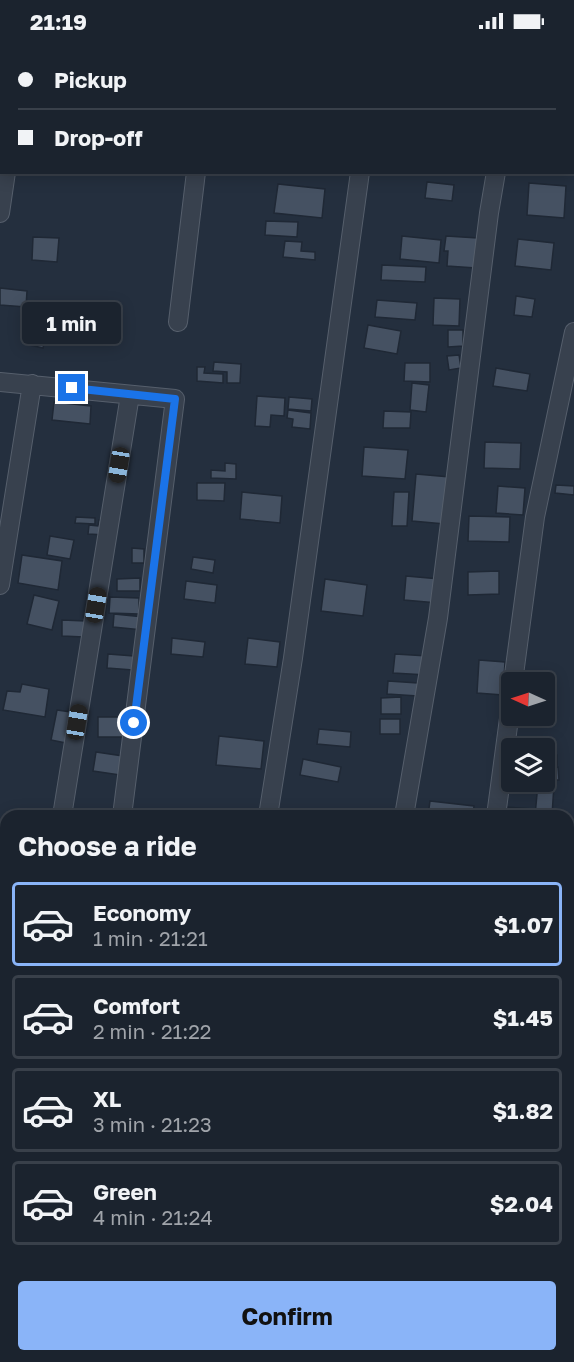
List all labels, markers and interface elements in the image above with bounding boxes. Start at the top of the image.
text: 21:19 [30,8,87,35]
text: Pickup [54,66,127,93]
text: Drop-off [54,124,143,151]
callout: 1 min [22,301,122,343]
text: 1 min [46,311,97,335]
route end [58,374,85,401]
car [107,446,131,484]
car [84,586,108,624]
north arrow [501,672,555,726]
map controls [501,672,555,792]
car [65,703,89,741]
route start [120,709,147,736]
button: layers [501,738,555,792]
text: Choose a ride [18,830,197,862]
icon: car [21,897,75,951]
text: Economy [93,899,191,926]
text: $1.07 [494,911,553,938]
text: 1 min · 21:21 [93,926,208,950]
icon: car [21,990,75,1044]
text: Comfort [93,992,180,1019]
text: $1.45 [493,1004,553,1031]
text: 2 min · 21:22 [93,1019,211,1043]
icon: car [21,1083,75,1137]
text: XL [93,1085,121,1112]
text: $1.82 [492,1097,553,1124]
text: 3 min · 21:23 [93,1112,212,1136]
icon: car [21,1176,75,1230]
text: Green [93,1178,157,1205]
text: $2.04 [490,1190,553,1217]
text: 4 min · 21:24 [93,1205,213,1229]
button: Confirm [18,1281,556,1350]

